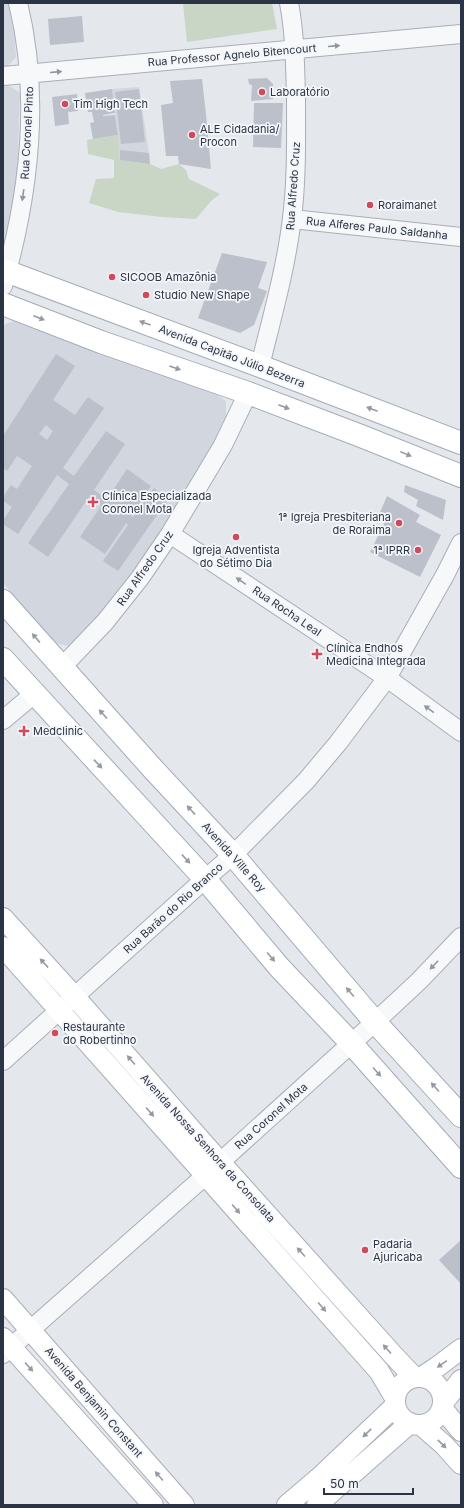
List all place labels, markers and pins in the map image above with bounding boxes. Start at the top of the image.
place label: Laboratório [270,85,330,99]
marker: Laboratório [257,87,267,97]
place label: Tim High Tech [73,97,148,111]
marker: Tim High Tech [60,99,70,109]
place label: ALE Cidadania/ Procon [200,122,279,149]
marker: ALE Cidadania/ Procon [187,130,197,140]
place label: Roraimanet [378,198,437,212]
marker: Roraimanet [365,200,375,210]
place label: SICOOB Amazônia [120,270,216,284]
marker: SICOOB Amazônia [107,272,117,282]
place label: Studio New Shape [154,288,250,302]
marker: Studio New Shape [141,290,151,300]
place label: Clínica Especializada Coronel Mota [102,489,211,516]
marker: Clínica Especializada Coronel Mota [87,496,99,508]
place label: 1ª Igreja Presbiteriana de Roraima [278,510,391,537]
marker: 1ª Igreja Presbiteriana de Roraima [394,518,404,528]
marker: Igreja Adventista do Sétimo Dia [231,532,241,542]
place label: Igreja Adventista do Sétimo Dia [192,543,280,570]
place label: 1ª IPRR [373,543,410,557]
marker: 1ª IPRR [413,545,423,555]
place label: Clínica Endhos Medicina Integrada [326,641,426,668]
marker: Clínica Endhos Medicina Integrada [311,648,323,660]
place label: Medclinic [33,724,83,738]
marker: Medclinic [18,725,30,737]
place label: Restaurante do Robertinho [63,1020,137,1047]
marker: Restaurante do Robertinho [50,1028,60,1038]
place label: Padaria Ajuricaba [373,1237,422,1264]
marker: Padaria Ajuricaba [360,1245,370,1255]

